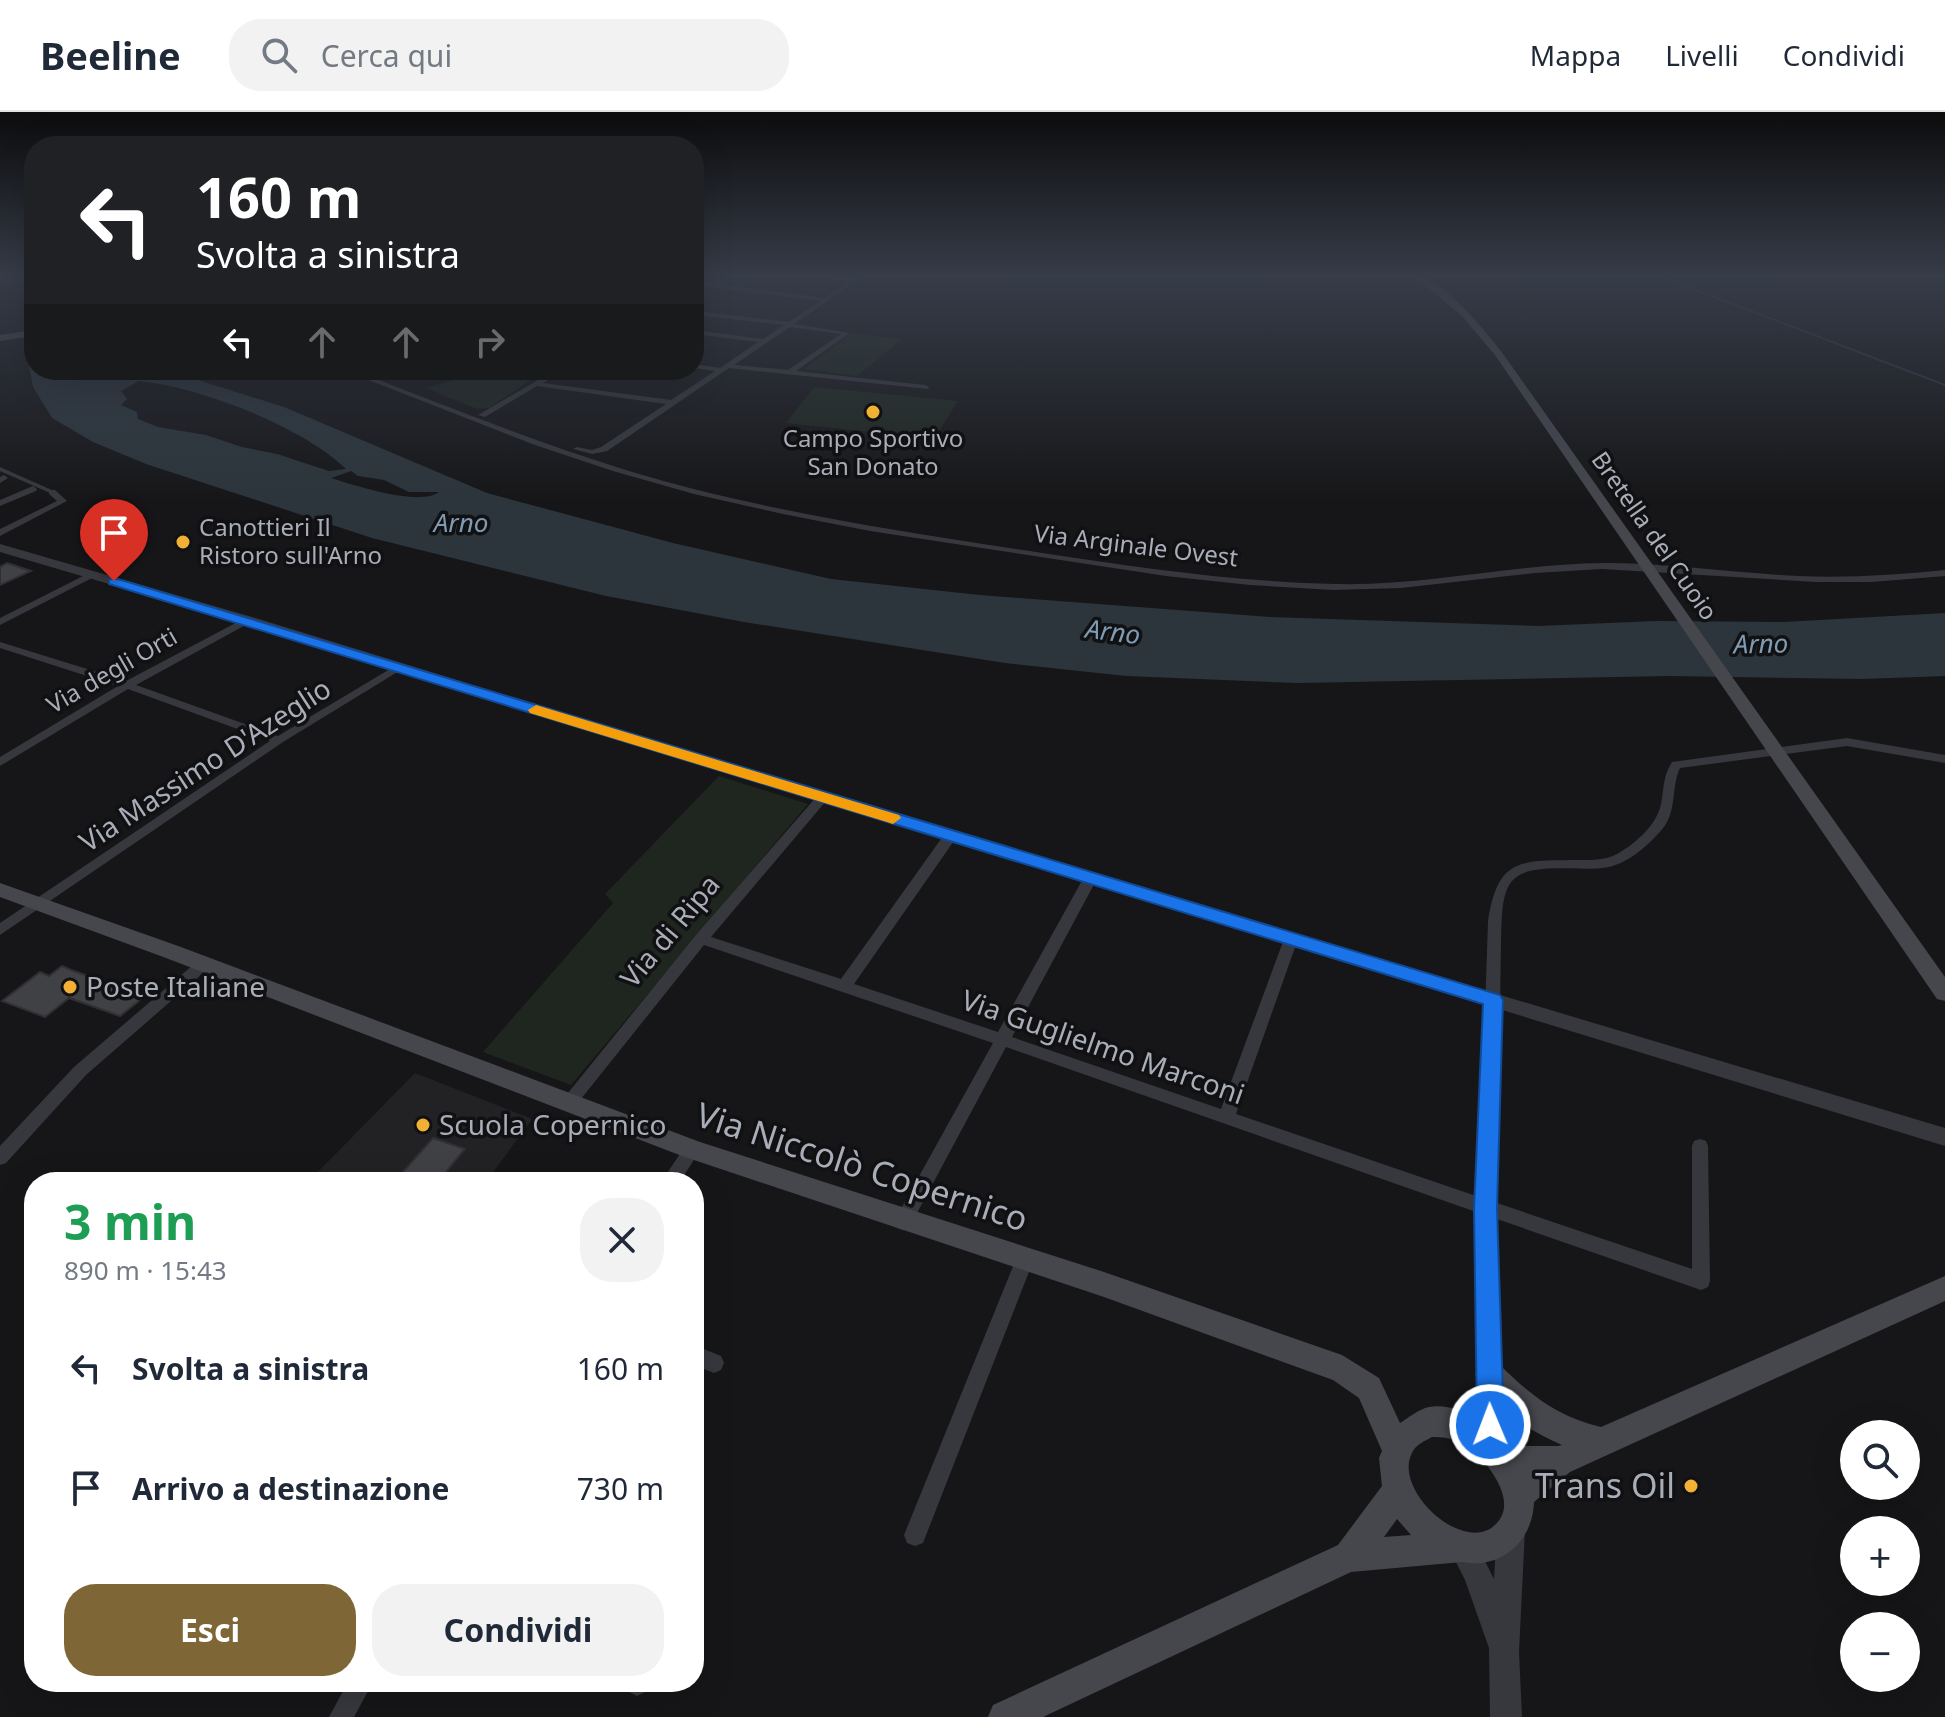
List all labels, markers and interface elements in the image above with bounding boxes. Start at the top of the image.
search box [229,19,789,91]
text: Beeline [40,29,181,81]
icon: search [257,33,301,77]
text: Cerca qui [321,35,452,76]
text: Mappa [1530,36,1621,74]
text: Livelli [1665,36,1739,74]
text: Condividi [1783,36,1905,74]
text: 160 m [196,158,361,234]
icon: left [64,168,168,272]
text: Svolta a sinistra [196,230,460,279]
icon: left [216,320,260,364]
icon: ahead [300,320,344,364]
icon: ahead [384,320,428,364]
icon: right [468,320,512,364]
marker: Campo Sportivo San Donato [864,403,882,421]
place label: Campo Sportivo San Donato [783,421,963,482]
street label: Bretella del Cuoio [1585,444,1726,626]
pin [80,499,148,581]
water label: Arno [432,504,488,540]
place label: Canottieri Il Ristoro sull'Arno [199,510,382,571]
icon: arrive [92,511,136,555]
street label: Via Arginale Ovest [1032,516,1240,573]
marker: Canottieri Il Ristoro sull'Arno [174,533,192,551]
water label: Arno [1082,610,1142,652]
street label: Via degli Orti [40,619,183,720]
water label: Arno [1731,625,1789,662]
street label: Via Massimo D'Azeglio [71,668,338,860]
street label: Via di Ripa [611,866,728,995]
place label: Poste Italiane [86,967,265,1005]
marker: Poste Italiane [61,978,79,996]
street label: Via Guglielmo Marconi [957,980,1250,1112]
street label: Via Niccolò Copernico [691,1091,1034,1241]
place label: Scuola Copernico [439,1105,666,1143]
marker: Scuola Copernico [414,1116,432,1134]
text: 3 min [64,1189,196,1254]
button: close [580,1198,664,1282]
text: 890 m · 15:43 [64,1252,227,1288]
icon: left [64,1346,108,1390]
text: Svolta a sinistra [132,1348,369,1389]
text: 160 m [577,1348,664,1389]
position arrow [1448,1383,1532,1467]
map controls [1840,1420,1920,1692]
button: search [1840,1420,1920,1500]
place label: Trans Oil [1535,1462,1675,1508]
icon: arrive [64,1466,108,1510]
text: Arrivo a destinazione [132,1468,449,1509]
text: 730 m [577,1468,664,1509]
marker: Trans Oil [1682,1477,1700,1495]
button: + [1840,1516,1920,1596]
button: Esci [64,1584,356,1676]
button: Condividi [372,1584,664,1676]
button: − [1840,1612,1920,1692]

